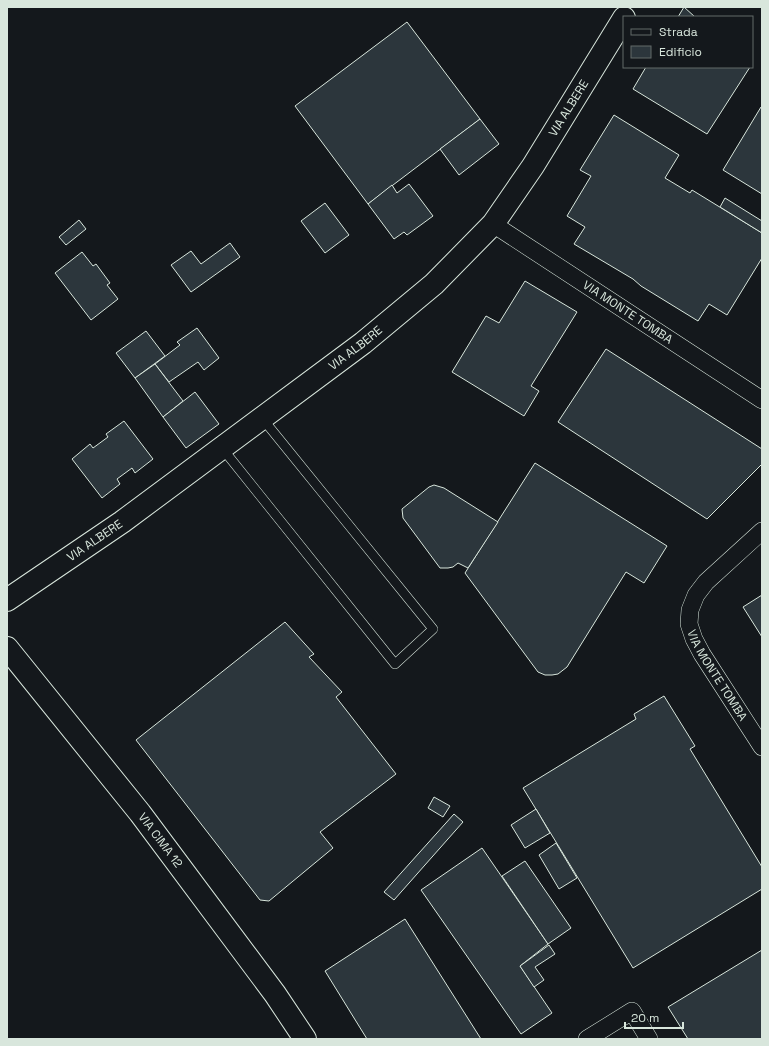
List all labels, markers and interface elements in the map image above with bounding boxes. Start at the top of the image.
legend [623,16,753,68]
text: Strada [659,24,698,40]
text: Edificio [659,44,702,60]
street label: VIA ALBERE [545,77,592,140]
street label: VIA MONTE TOMBA [580,277,676,348]
street label: VIA ALBERE [325,322,386,374]
street label: VIA ALBERE [64,516,126,565]
street label: VIA MONTE TOMBA [683,628,751,724]
street label: VIA CIMA 12 [135,810,186,871]
scale bar [625,1004,683,1030]
text: 20 m [631,1010,659,1026]

